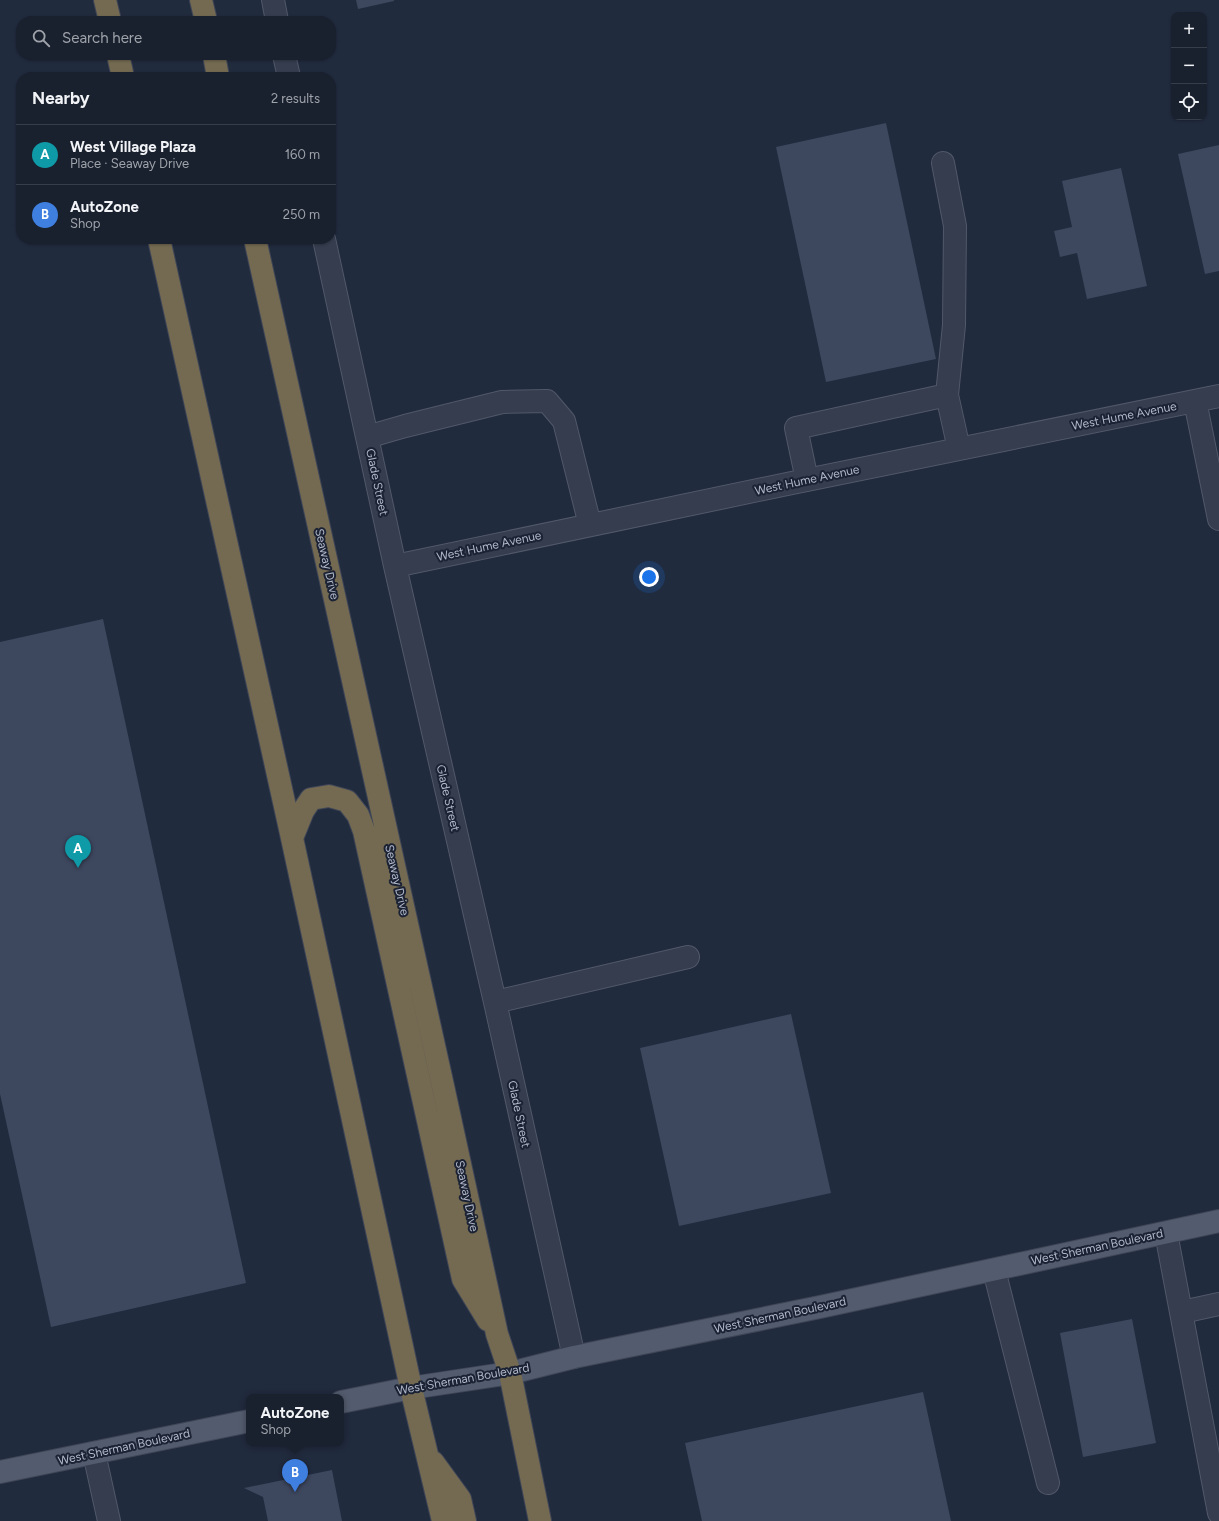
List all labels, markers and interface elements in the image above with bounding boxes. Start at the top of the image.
map controls [1171,12,1207,120]
button: + [1171,12,1207,48]
search box [16,16,336,60]
icon: search [30,27,52,49]
text: Search here [62,29,142,47]
button: − [1171,48,1207,84]
button: locate [1171,84,1207,120]
text: Nearby [32,88,90,108]
text: 2 results [271,91,320,106]
text: West Village Plaza [70,138,196,156]
text: A [40,147,50,162]
text: 160 m [285,147,320,162]
text: Place · Seaway Drive [70,156,189,171]
text: AutoZone [70,198,139,216]
text: B [41,207,49,222]
text: 250 m [283,207,320,222]
text: Shop [70,216,100,231]
street label: West Hume Avenue [1070,399,1178,433]
street label: Glade Street [363,447,391,517]
street label: West Hume Avenue [753,462,861,498]
street label: Seaway Drive [312,527,342,601]
street label: West Hume Avenue [435,528,543,564]
your location [639,567,659,587]
street label: Glade Street [434,763,463,833]
pin: A [65,835,91,868]
street label: Seaway Drive [382,843,412,917]
street label: Glade Street [505,1079,533,1149]
street label: Seaway Drive [453,1159,481,1233]
street label: West Sherman Boulevard [1030,1226,1164,1268]
street label: West Sherman Boulevard [713,1294,847,1336]
street label: West Sherman Boulevard [395,1360,531,1398]
popup [246,1394,344,1446]
text: AutoZone [261,1404,329,1422]
text: Shop [261,1422,291,1437]
street label: West Sherman Boulevard [57,1426,191,1468]
pin: B [282,1459,308,1492]

